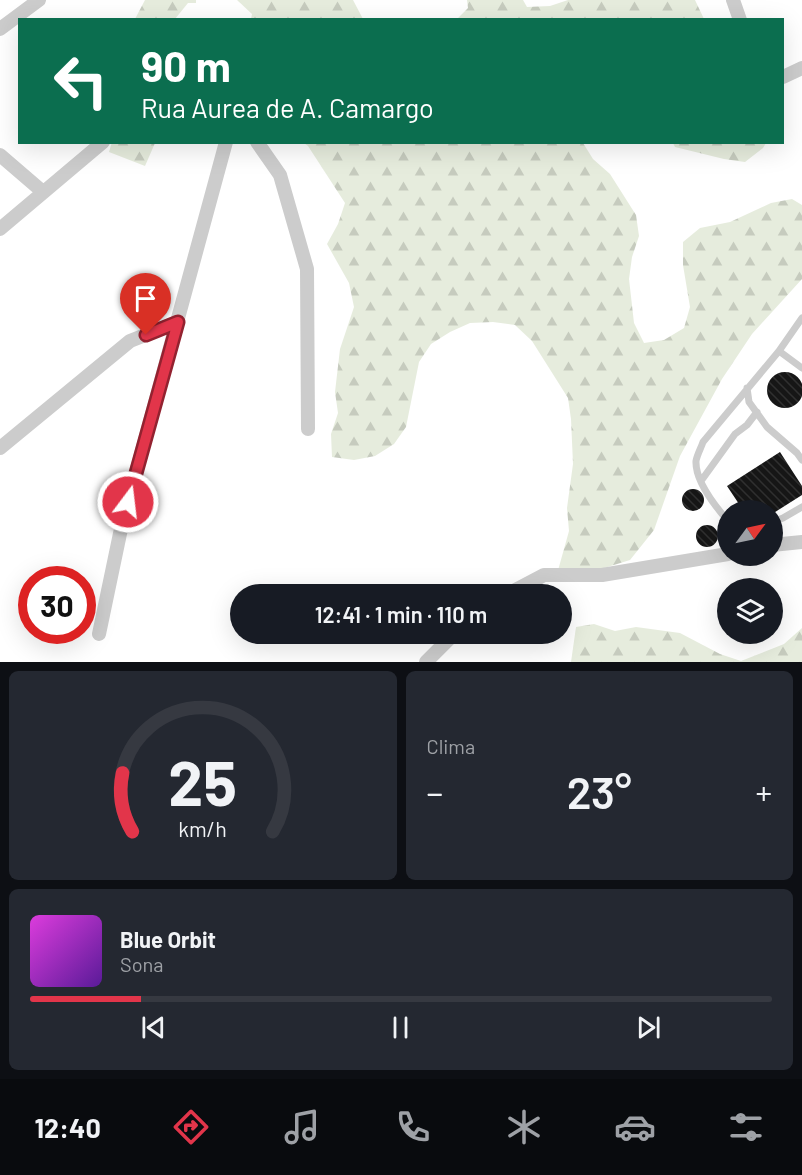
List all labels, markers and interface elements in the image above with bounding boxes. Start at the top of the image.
text: 90 m [141,40,231,90]
icon: left [42,42,120,120]
text: Rua Aurea de A. Camargo [141,91,434,123]
pin [120,273,171,335]
icon: arrive [129,282,162,315]
position arrow [96,470,160,534]
north arrow [717,500,783,566]
map controls [717,500,783,644]
speed limit sign: 30 [18,566,96,644]
button: layers [717,578,783,644]
text: 12:41 · 1 min · 110 m [315,601,487,627]
text: Clima [427,734,475,758]
text: 25 [168,744,237,818]
text: 23° [567,764,632,818]
text: − [427,772,443,812]
text: + [756,772,772,812]
text: km/h [178,817,227,842]
text: Blue Orbit [120,926,216,952]
text: Sona [120,952,164,976]
icon: previous [137,1011,170,1044]
icon: pause [384,1011,417,1044]
icon: next [632,1011,665,1044]
icon: directions [170,1106,212,1148]
icon: music [281,1106,323,1148]
icon: phone [392,1106,434,1148]
icon: climate [503,1106,545,1148]
icon: car [614,1106,656,1148]
icon: filters [725,1106,767,1148]
text: 12:40 [35,1111,101,1143]

